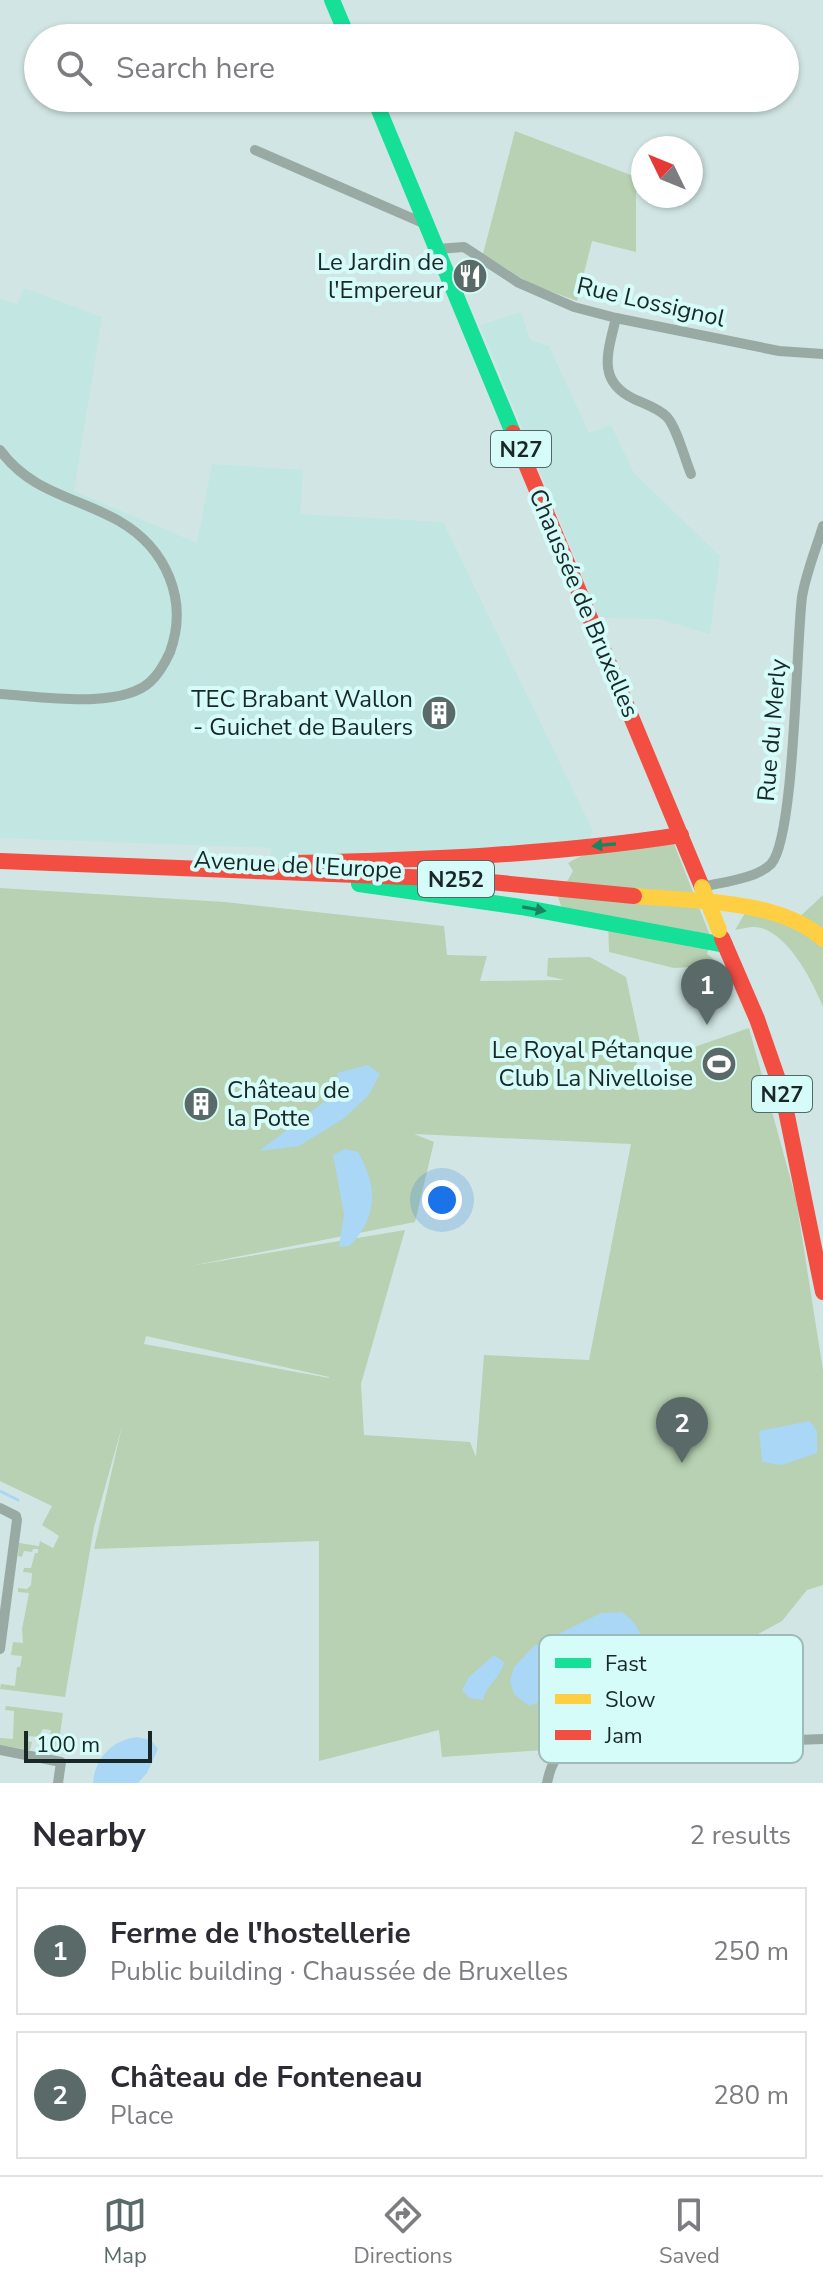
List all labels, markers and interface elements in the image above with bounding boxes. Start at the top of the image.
search box [24,24,799,112]
icon: search [52,46,96,90]
text: Search here [116,48,275,89]
north arrow [631,136,703,208]
place label: Le Jardin de l'Empereur [317,246,444,306]
restaurant icon: Le Jardin de l'Empereur [451,257,489,295]
street label: Rue Lossignol [574,269,728,335]
road number: N27 [491,431,551,467]
street label: Chaussée de Bruxelles [521,484,647,722]
street label: Rue du Merly [750,657,794,803]
place label: TEC Brabant Wallon - Guichet de Baulers [191,683,413,743]
building icon: TEC Brabant Wallon - Guichet de Baulers [420,694,458,732]
one-way arrow [591,839,616,852]
street label: Avenue de l'Europe [193,844,403,886]
road number: N252 [418,861,494,897]
one-way arrow [522,904,547,916]
pin: 1 [681,959,733,1025]
place label: Le Royal Pétanque Club La Nivelloise [492,1034,693,1094]
sports icon: Le Royal Pétanque Club La Nivelloise [700,1045,738,1083]
place label: Château de la Potte [227,1074,350,1134]
road number: N27 [752,1076,812,1112]
building icon: Château de la Potte [182,1085,220,1123]
your location [422,1180,462,1220]
pin: 2 [656,1397,708,1463]
legend [539,1635,803,1763]
text: Fast [605,1649,647,1679]
text: Slow [605,1685,656,1715]
text: Jam [604,1721,643,1751]
scale bar [24,1727,152,1763]
text: 100 m [36,1730,100,1760]
text: Nearby [32,1812,146,1858]
text: 2 results [690,1818,791,1853]
text: Ferme de l'hostellerie [110,1913,411,1954]
text: 1 [52,1934,68,1969]
text: 250 m [713,1934,789,1969]
text: Public building · Chaussée de Bruxelles [110,1954,568,1989]
text: Château de Fonteneau [110,2057,423,2098]
text: 2 [52,2078,68,2113]
text: 280 m [713,2078,789,2113]
text: Place [110,2098,174,2133]
tab: Map [103,2193,147,2271]
tab: Directions [354,2193,453,2271]
tab: Saved [659,2193,720,2271]

